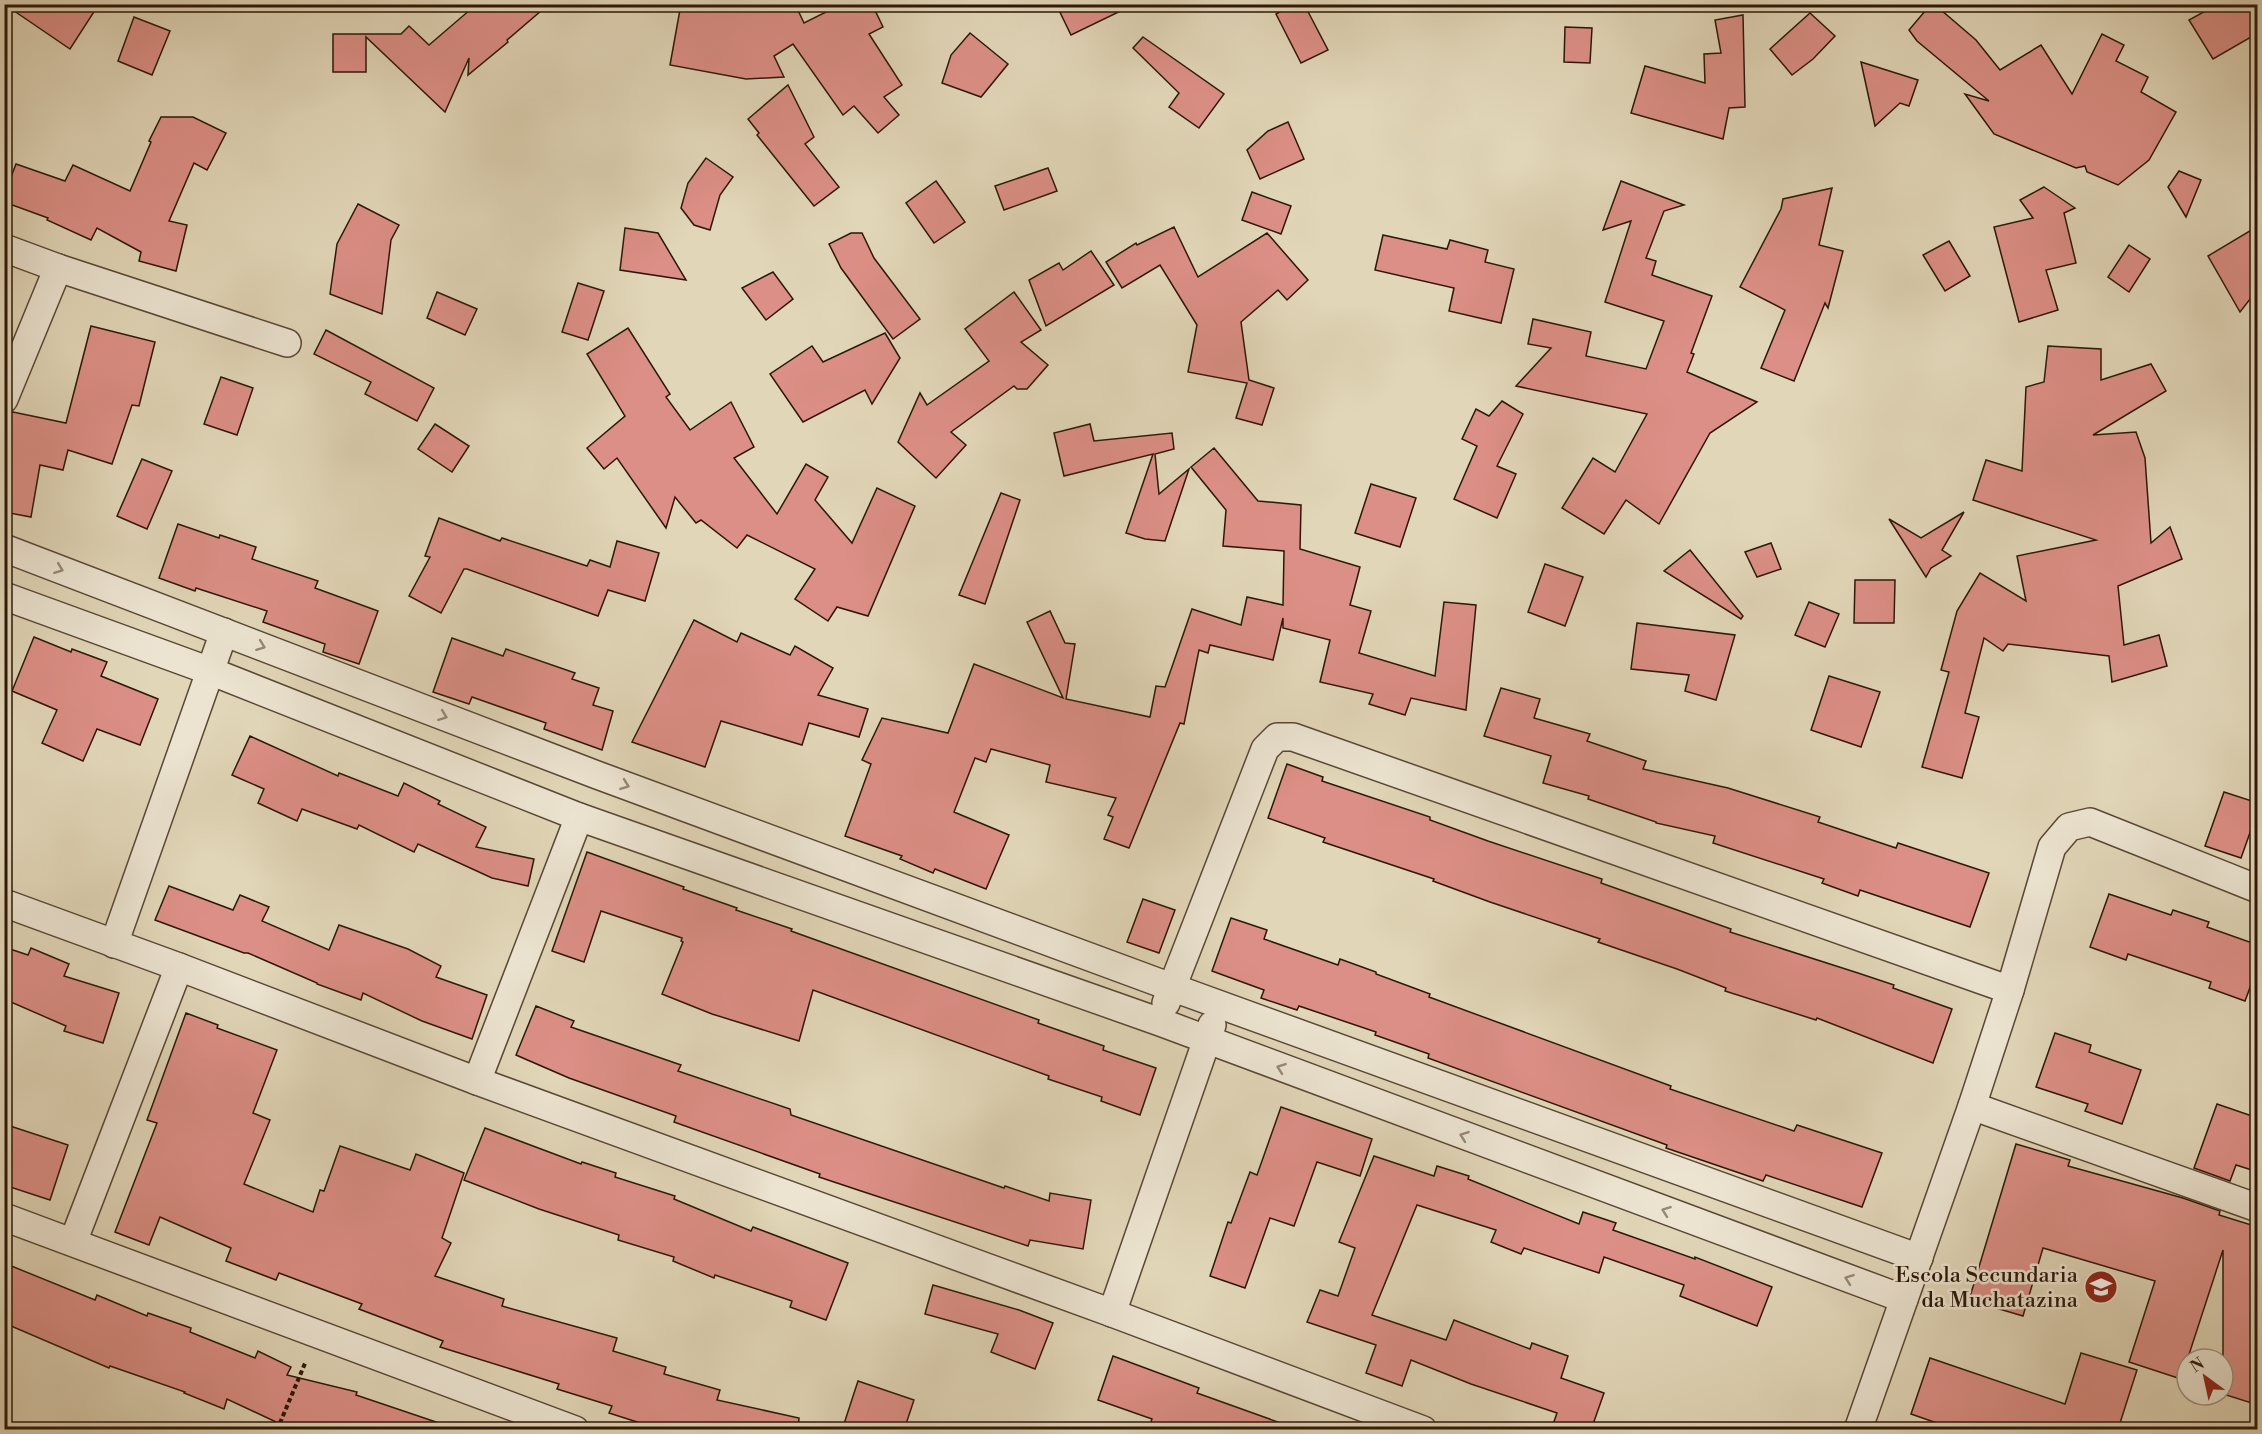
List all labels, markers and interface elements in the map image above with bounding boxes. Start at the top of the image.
one-way arrow [53,562,64,574]
one-way arrow [255,639,266,651]
one-way arrow [437,709,448,721]
one-way arrow [619,778,630,791]
one-way arrow [1276,1063,1287,1075]
one-way arrow [1459,1131,1470,1143]
one-way arrow [1661,1206,1672,1219]
place label: Escola Secundaria da Muchatazina [1895,1262,2079,1314]
school or university icon: Escola Secundaria da Muchatazina [2083,1269,2119,1305]
one-way arrow [1844,1274,1855,1286]
north arrow [2175,1347,2235,1407]
text: N [2187,1353,2208,1377]

